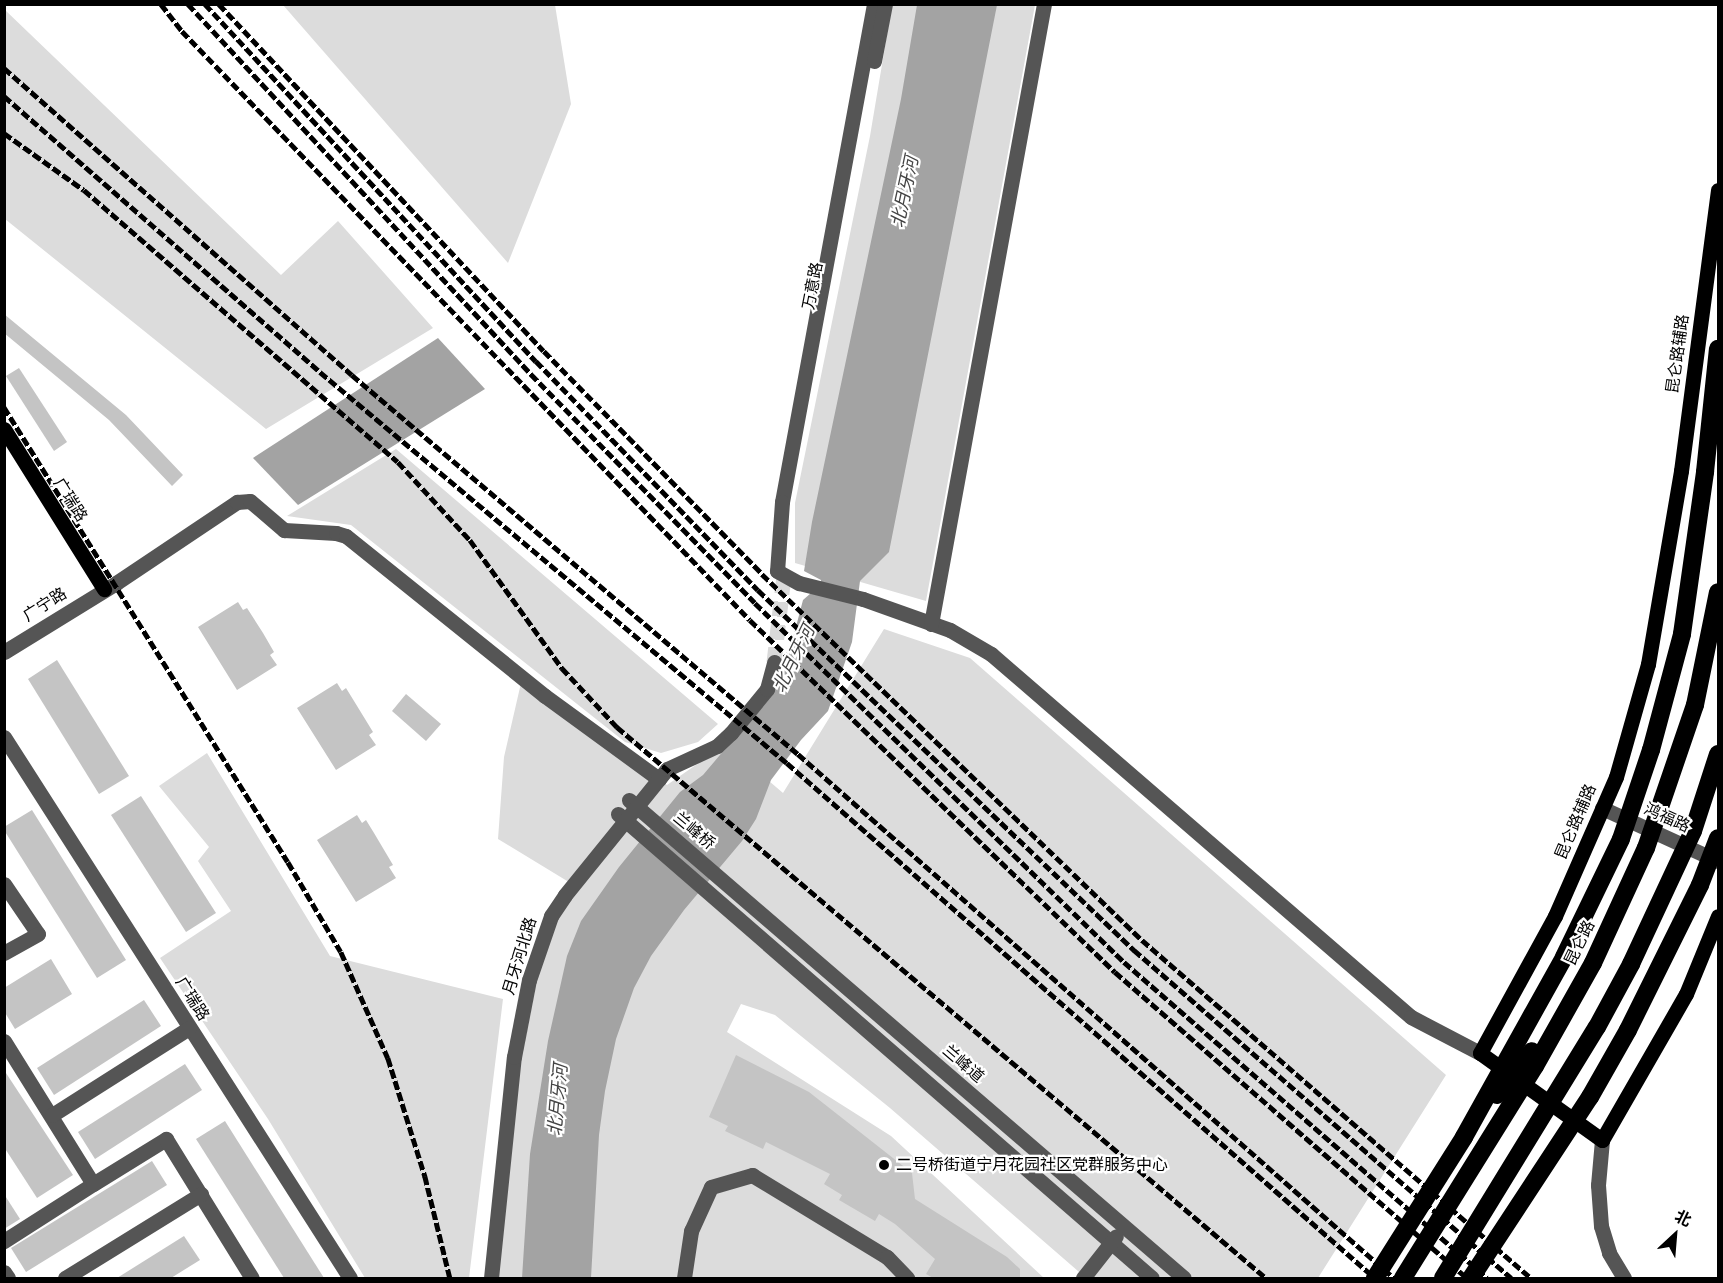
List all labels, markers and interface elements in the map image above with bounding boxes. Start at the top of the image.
water label: 北月牙河 [887,155,923,229]
street label: 万意路 [799,261,827,311]
street label: 昆仑路辅路 [1663,313,1693,395]
street label: 广瑞路 [49,475,91,525]
street label: 广宁路 [20,584,70,626]
water label: 北月牙河 [769,622,819,696]
street label: 昆仑路辅路 [1552,781,1600,863]
street label: 鸿福路 [1641,799,1693,837]
street label: 兰峰桥 [669,808,719,854]
street label: 月牙河北路 [499,915,541,997]
street label: 昆仑路 [1561,917,1599,969]
street label: 广瑞路 [171,974,213,1024]
street label: 兰峰道 [939,1041,987,1087]
water label: 北月牙河 [544,1063,572,1137]
place label: 二号桥街道宁月花园社区党群服务中心 [896,1155,1168,1175]
marker: 二号桥街道宁月花园社区党群服务中心 [877,1158,891,1172]
north arrow [1645,1205,1705,1265]
text: 北 [1672,1206,1694,1230]

